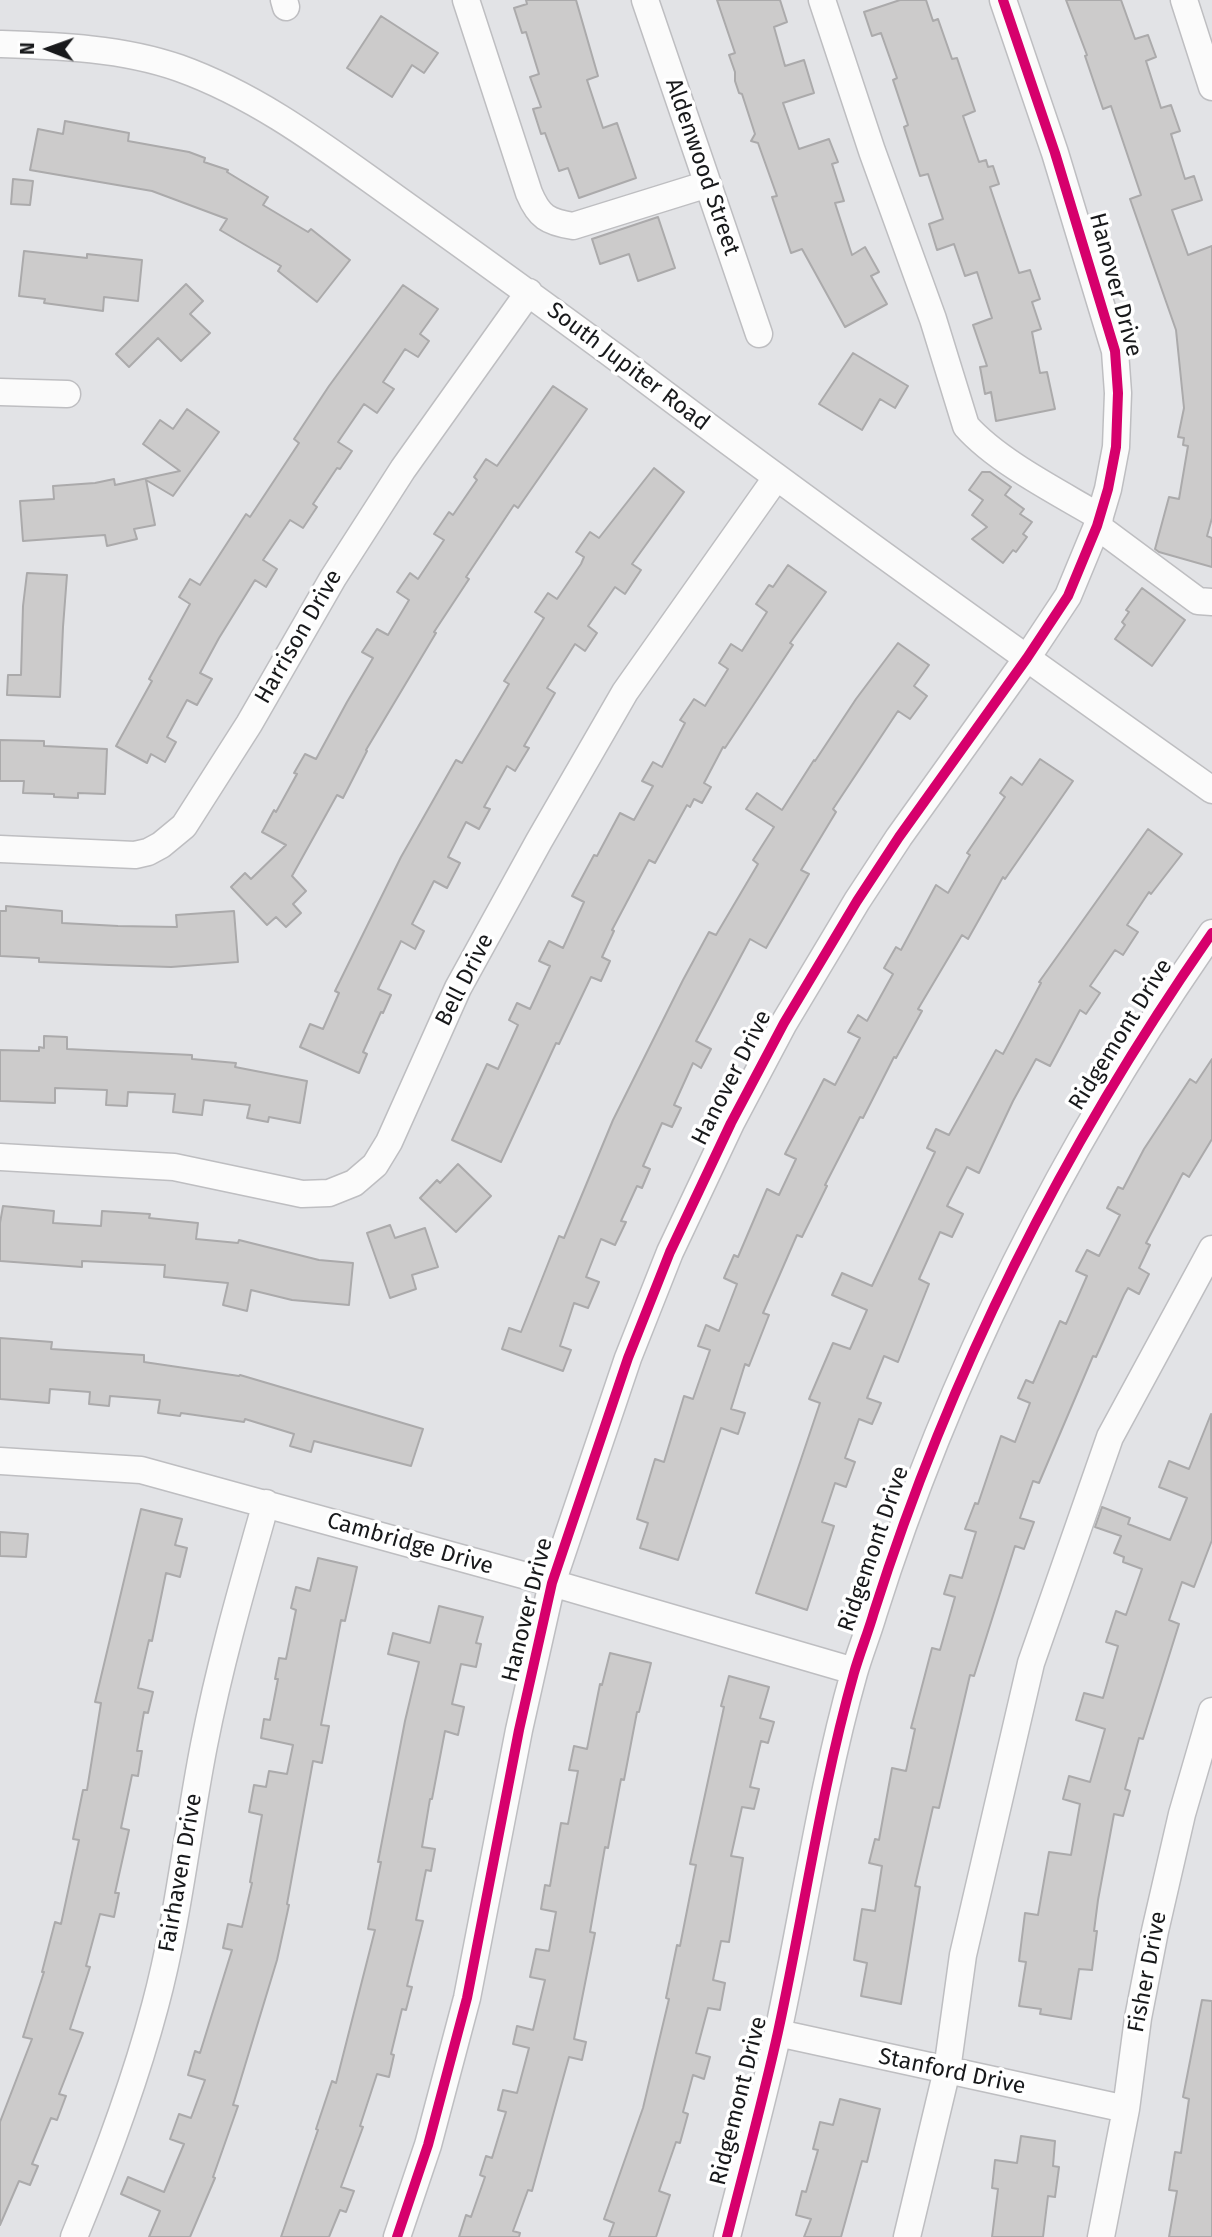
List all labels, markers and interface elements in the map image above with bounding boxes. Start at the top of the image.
north arrow [14,14,84,84]
text: N [16,42,39,55]
street label: Aldenwood Street [659,75,745,259]
street label: Hanover Drive [1083,210,1147,360]
street label: South Jupiter Road [541,297,715,437]
street label: Harrison Drive [250,565,348,709]
street label: Bell Drive [430,929,500,1031]
street label: Ridgemont Drive [1063,954,1179,1116]
street label: Hanover Drive [686,1006,778,1150]
street label: Ridgemont Drive [833,1463,915,1635]
street label: Cambridge Drive [324,1507,496,1581]
street label: Hanover Drive [497,1535,559,1685]
street label: Fairhaven Drive [153,1791,209,1955]
street label: Fisher Drive [1123,1909,1173,2035]
street label: Ridgemont Drive [705,2014,773,2188]
street label: Stanford Drive [876,2043,1028,2101]

